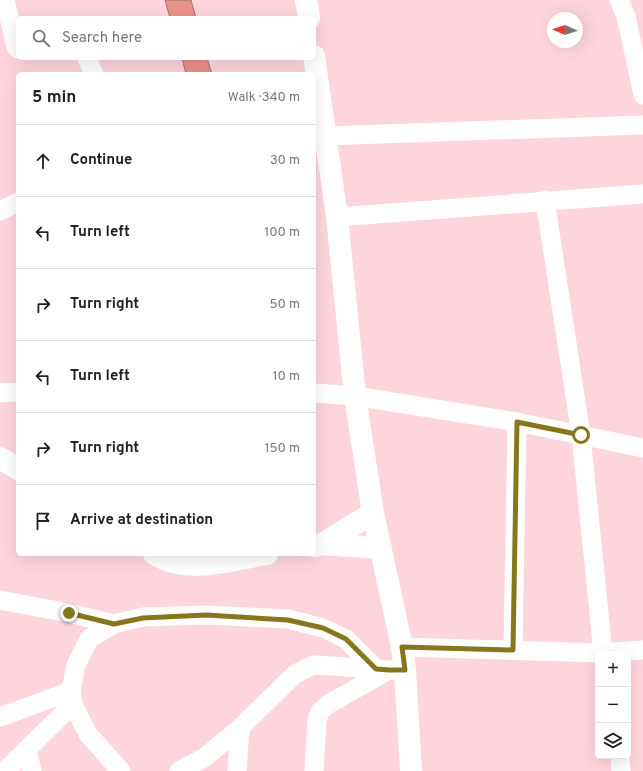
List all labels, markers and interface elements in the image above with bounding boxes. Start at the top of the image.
north arrow [547,12,583,48]
search box [16,16,316,60]
icon: search [30,27,52,49]
text: Search here [62,29,142,48]
text: 5 min [32,87,76,109]
text: Walk · 340 m [228,90,300,106]
icon: ahead [32,150,54,172]
text: Continue [70,151,132,170]
text: 30 m [270,153,300,169]
icon: left [32,222,54,244]
text: Turn left [70,223,130,242]
text: 100 m [264,225,300,241]
icon: right [32,294,54,316]
text: Turn right [70,295,139,314]
text: 50 m [270,297,300,313]
icon: left [32,366,54,388]
text: Turn left [70,367,130,386]
text: 10 m [273,369,300,385]
route start [572,426,590,444]
icon: right [32,438,54,460]
text: Turn right [70,439,139,458]
text: 150 m [265,441,300,457]
icon: arrive [32,510,54,532]
text: Arrive at destination [70,511,213,530]
route end [60,604,78,622]
map controls [595,651,631,759]
button: + [595,651,631,687]
button: − [595,687,631,723]
button: layers [595,723,631,759]

